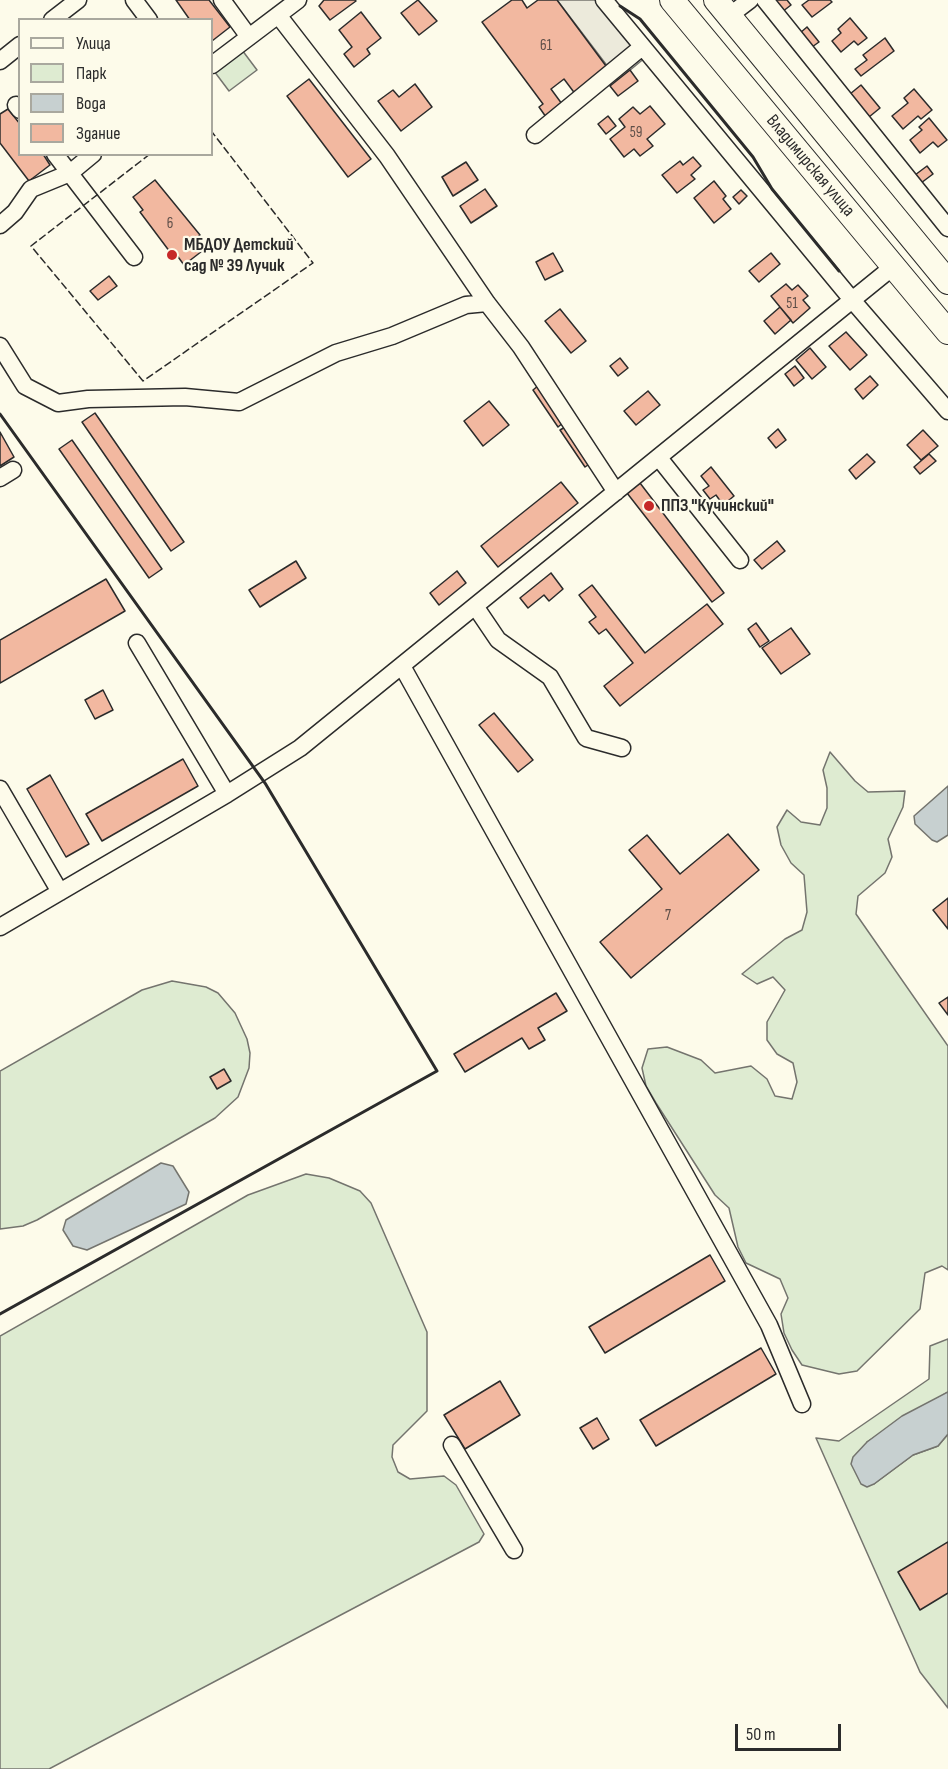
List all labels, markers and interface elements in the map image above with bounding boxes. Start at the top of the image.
legend [18,18,213,156]
text: Улица [76,33,111,54]
house number: 61 [540,37,552,55]
text: Парк [76,63,106,84]
text: Вода [76,93,106,114]
street label: Владимирская улица [761,111,859,221]
text: Здание [76,123,121,144]
house number: 59 [630,124,642,142]
house number: 6 [167,215,173,233]
place label: МБДОУ Детский сад № 39 Лучик [184,234,294,276]
marker: МБДОУ Детский сад № 39 Лучик [165,248,179,262]
house number: 51 [786,295,798,313]
place label: ППЗ "Кучинский" [661,495,774,517]
marker: ППЗ "Кучинский" [642,499,656,513]
house number: 7 [665,907,671,925]
scale bar [738,1712,844,1750]
text: 50 m [746,1724,776,1745]

